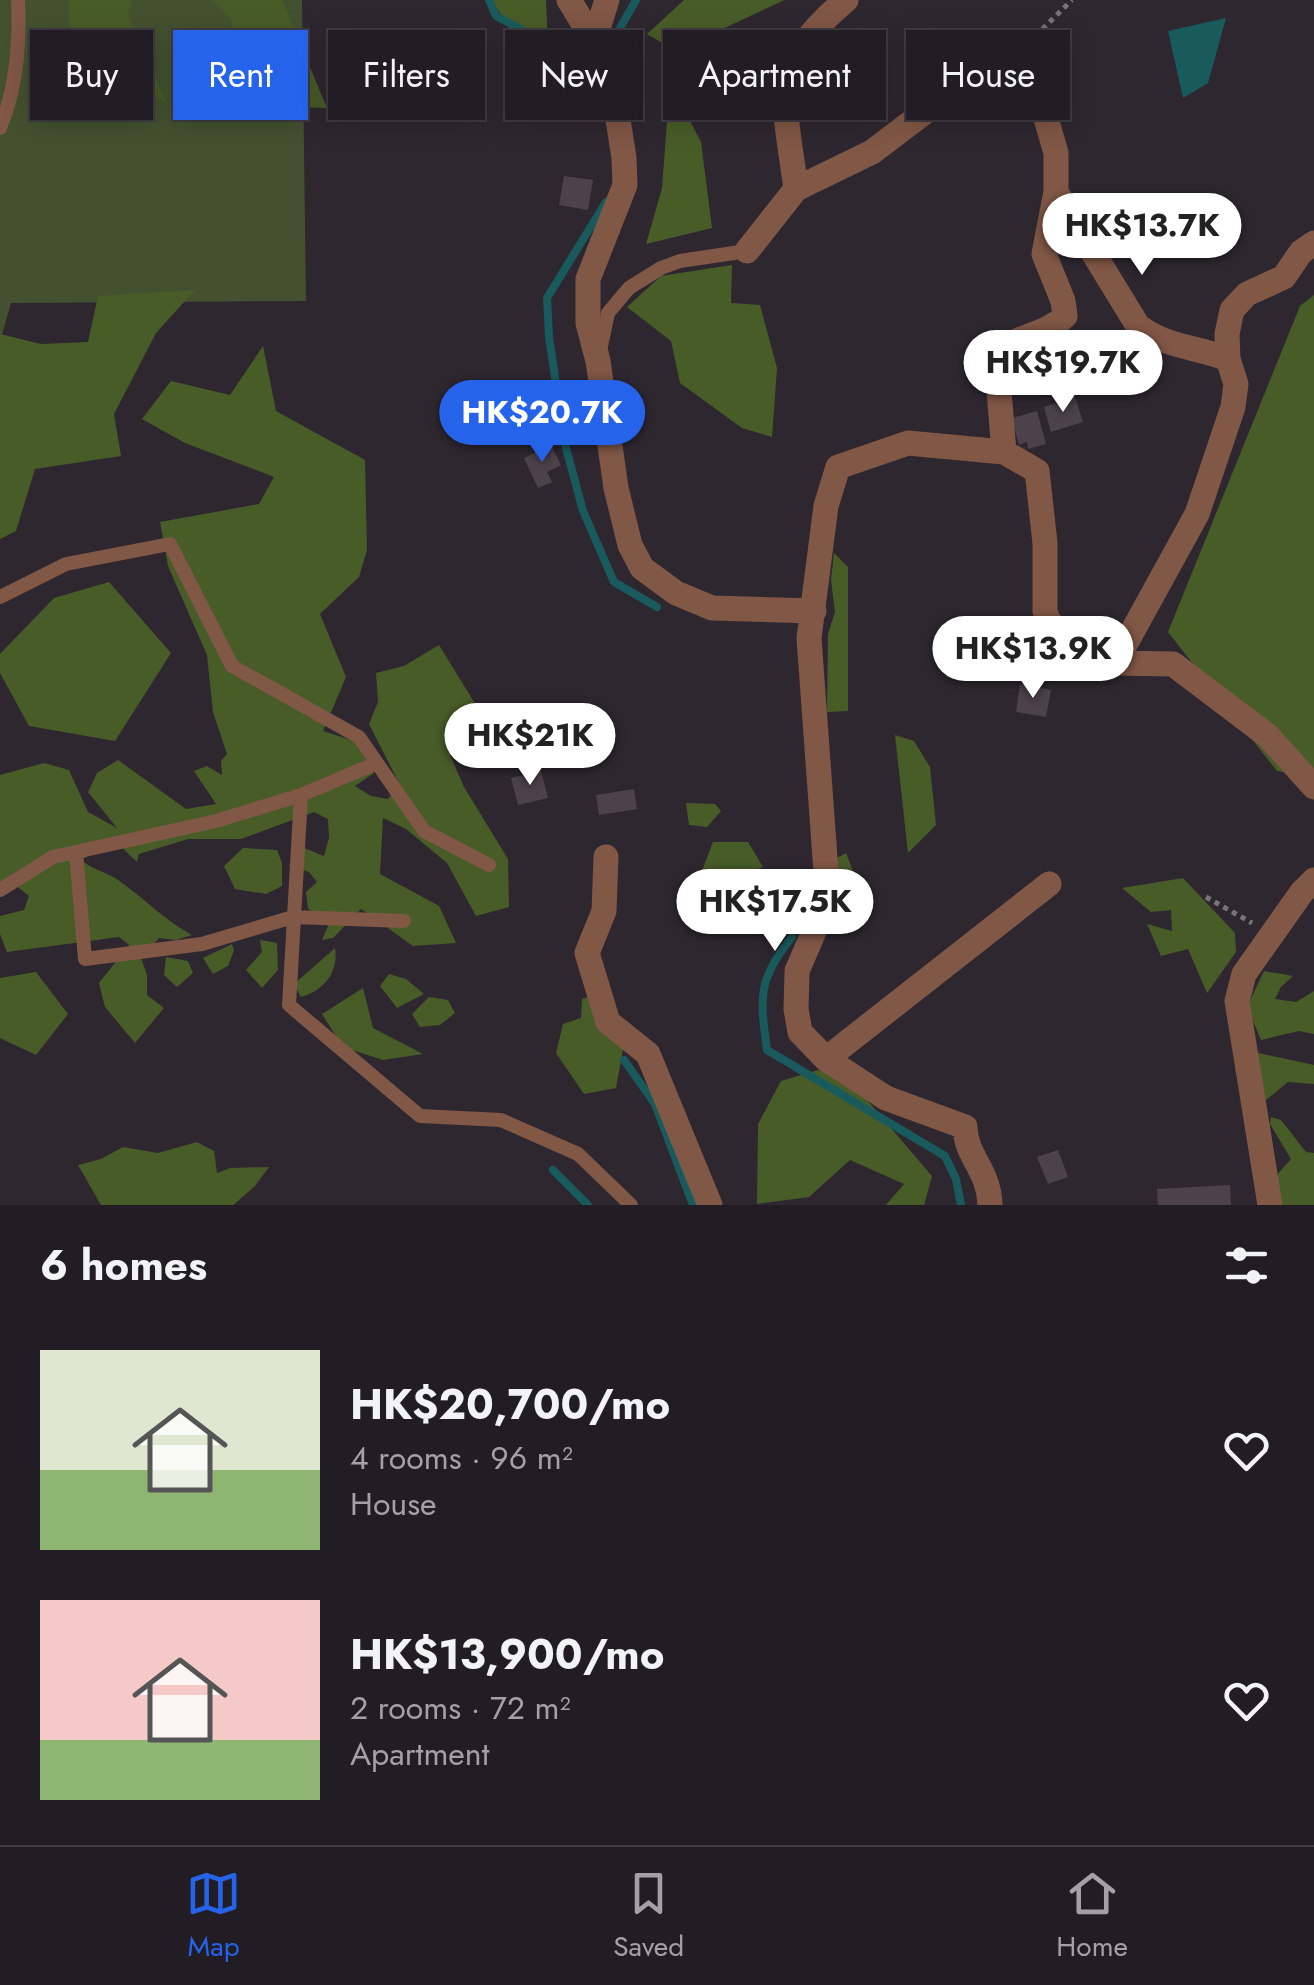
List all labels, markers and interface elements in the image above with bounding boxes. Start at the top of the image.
chip: Buy [30,30,153,120]
chip: Rent [173,30,308,120]
chip: Filters [328,30,485,120]
chip: New [505,30,643,120]
chip: Apartment [663,30,886,120]
chip: House [906,30,1070,120]
pin: HK$13.7K [1039,193,1245,278]
text: HK$13.7K [1064,202,1220,248]
pin: HK$19.7K [960,330,1166,415]
text: HK$19.7K [986,339,1140,385]
pin: HK$20.7K [439,380,645,465]
text: HK$20.7K [461,389,623,435]
pin: HK$13.9K [930,616,1136,701]
text: HK$13.9K [954,625,1112,671]
pin: HK$21K [449,703,611,788]
text: HK$21K [466,712,594,758]
pin: HK$17.5K [672,869,878,954]
text: HK$17.5K [698,878,852,924]
text: 6 homes [40,1235,207,1296]
icon: filters [1219,1238,1274,1293]
text: HK$20,700/mo [350,1374,670,1435]
icon: home [120,1390,240,1510]
icon: heart [1219,1423,1274,1478]
text: 4 rooms · 96 m² [350,1435,573,1481]
text: House [350,1481,437,1527]
text: HK$13,900/mo [350,1624,664,1685]
icon: home [120,1640,240,1760]
icon: heart [1219,1673,1274,1728]
text: 2 rooms · 72 m² [350,1685,571,1731]
text: Apartment [350,1731,489,1777]
tab: Map [186,1866,241,1967]
tab: Saved [613,1866,684,1967]
tab: Home [1056,1866,1128,1967]

